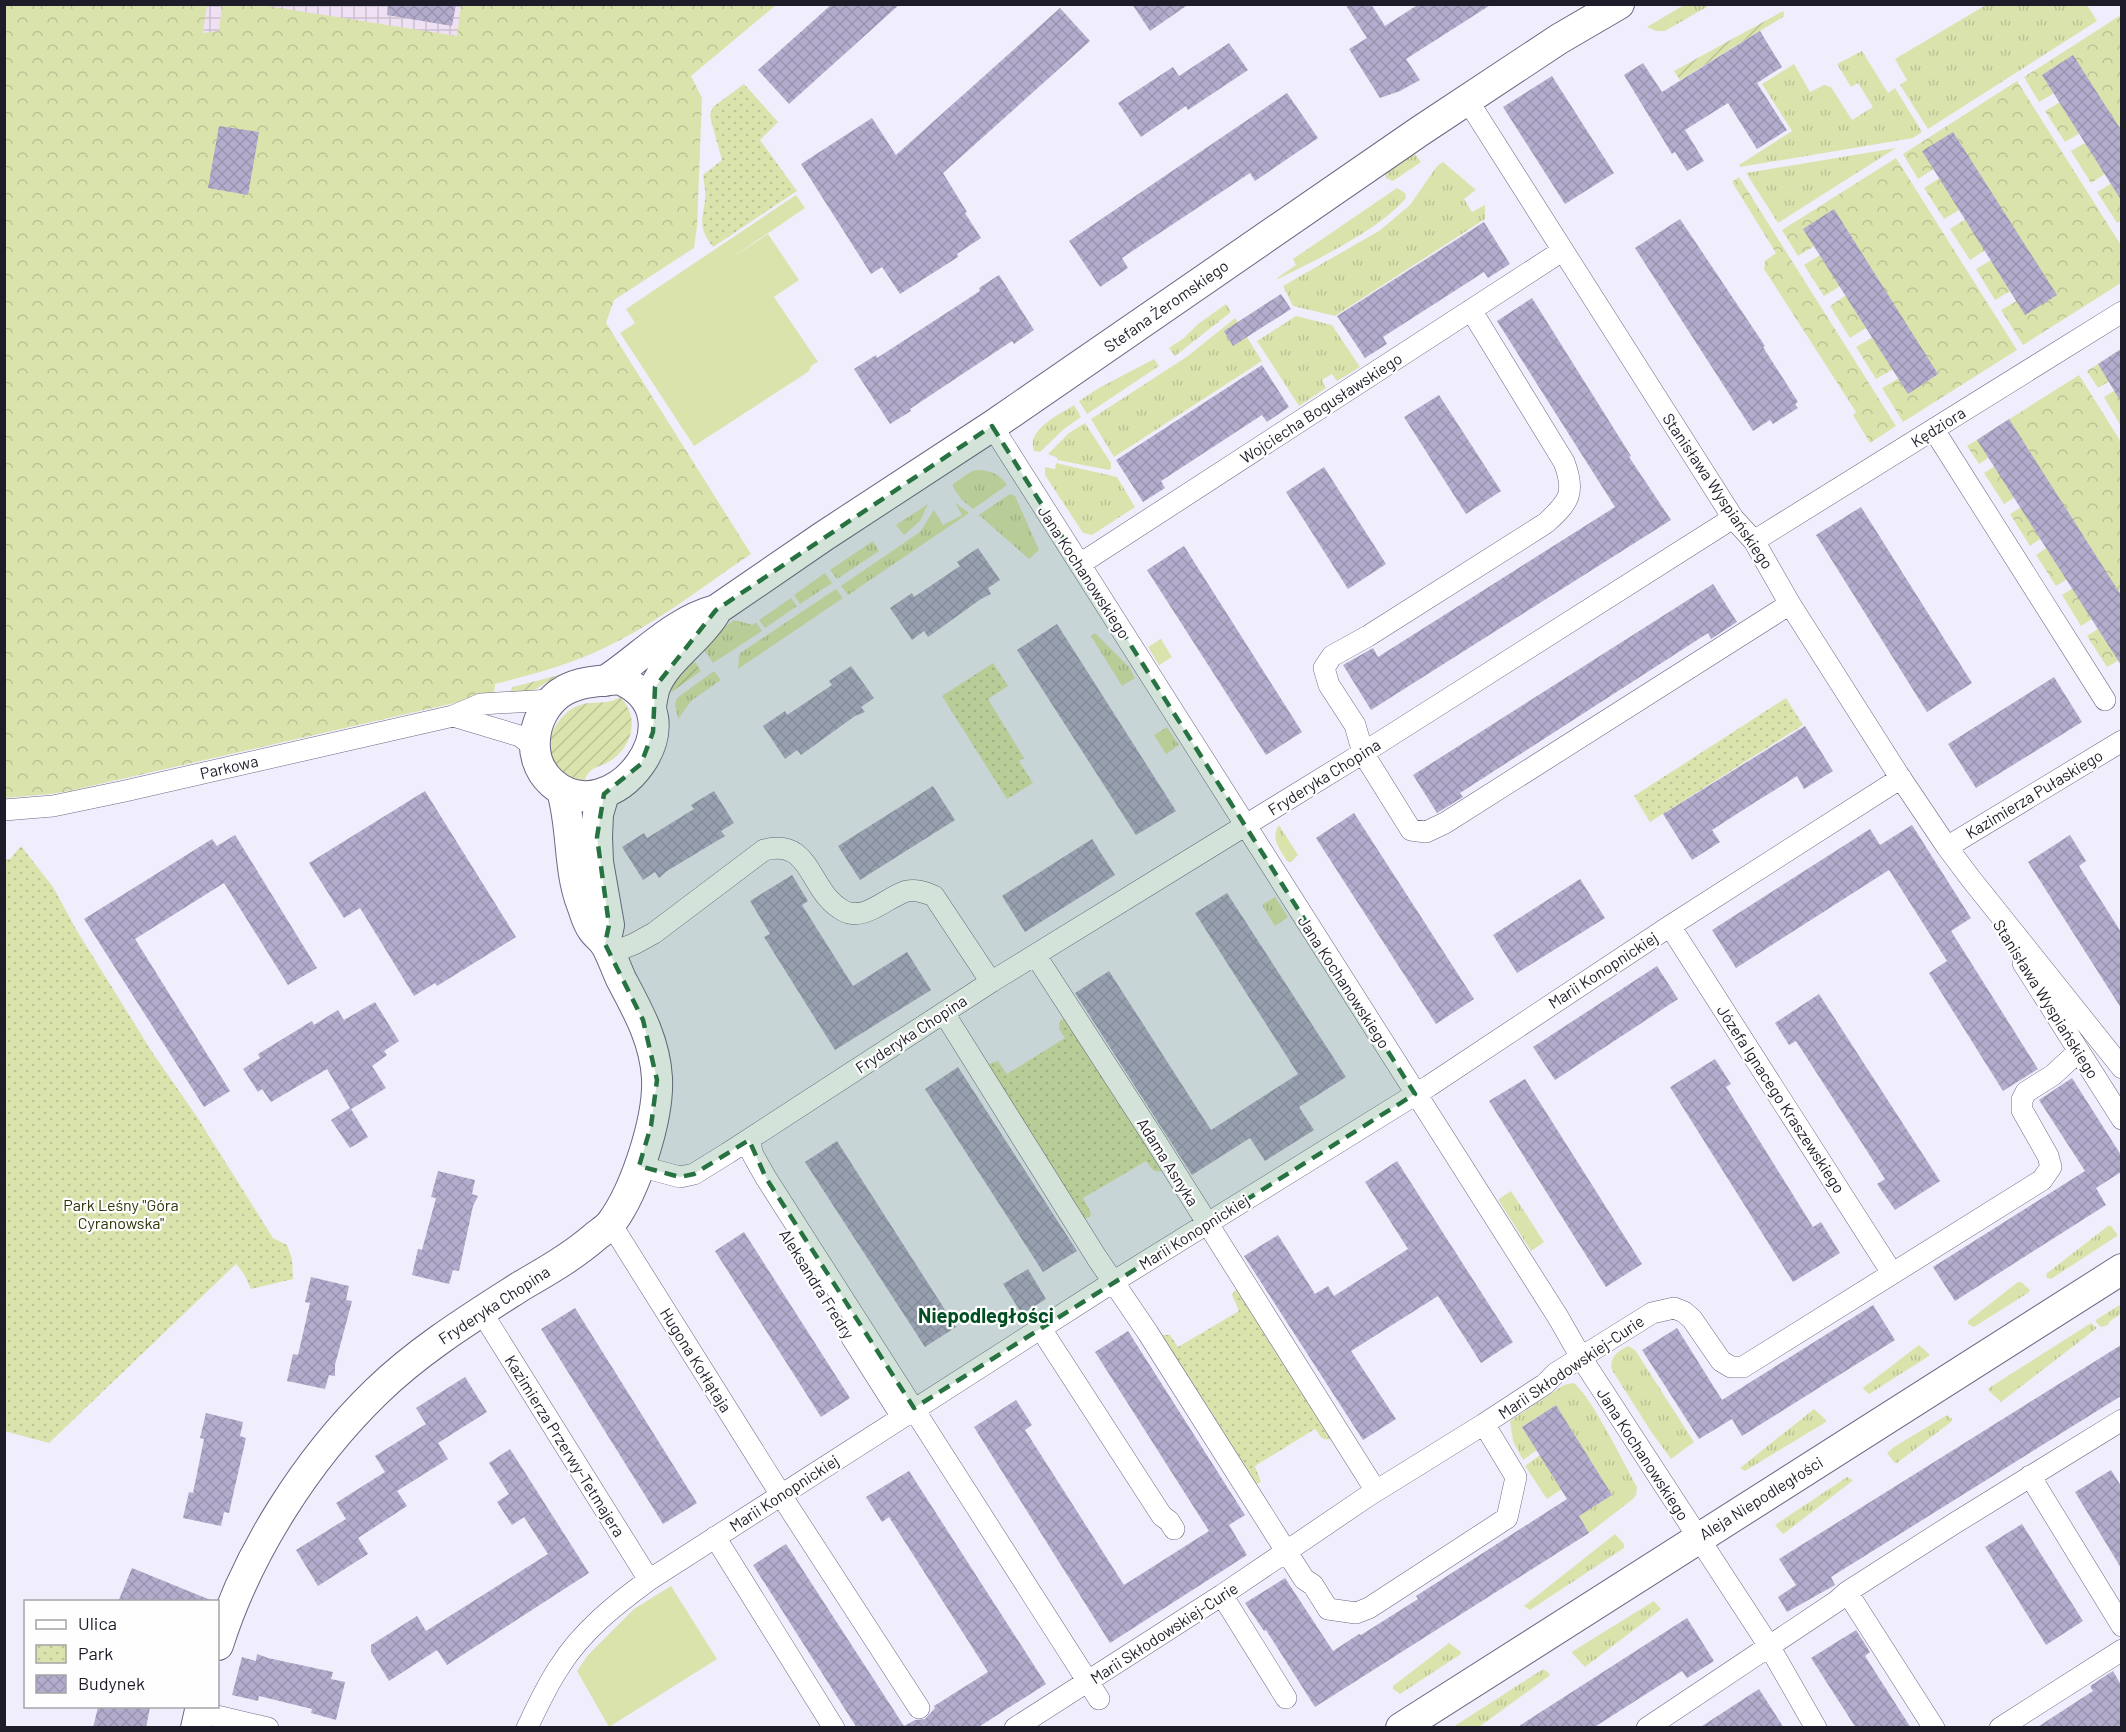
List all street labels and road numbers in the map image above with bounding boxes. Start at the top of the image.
street label: Stefana Żeromskiego [1100,255,1232,356]
street label: Wojciecha Bogusławskiego [1236,348,1405,467]
street label: Kędziora [1907,402,1969,451]
street label: Stanisława Wyspiańskiego [1659,409,1778,572]
street label: Jana Kochanowskiego [1034,502,1134,642]
street label: Fryderyka Chopina [1264,734,1384,819]
street label: Kazimierza Pułaskiego [1962,745,2106,842]
street label: Parkowa [198,751,260,782]
street label: Jana Kochanowskiego [1294,912,1394,1052]
street label: Stanisława Wyspiańskiego [1990,916,2103,1082]
street label: Marii Konopnickiej [1544,927,1661,1012]
street label: Fryderyka Chopina [851,990,970,1077]
street label: Józefa Ignacego Kraszewskiego [1713,1001,1849,1196]
street label: Adama Asnyka [1134,1114,1203,1209]
street label: Marii Konopnickiej [1135,1190,1252,1273]
street label: Aleksandra Fredry [776,1225,859,1343]
street label: Fryderyka Chopina [434,1261,553,1348]
street label: Hugona Kołłątaja [657,1304,736,1416]
street label: Marii Skłodowskiej-Curie [1494,1311,1647,1422]
street label: Kazimierza Przerwy-Tetmajera [502,1351,629,1540]
street label: Jana Kochanowskiego [1593,1384,1693,1524]
street label: Marii Konopnickiej [725,1450,842,1535]
street label: Aleja Niepodległości [1696,1452,1826,1543]
street label: Marii Skłodowskiej-Curie [1087,1578,1241,1687]

